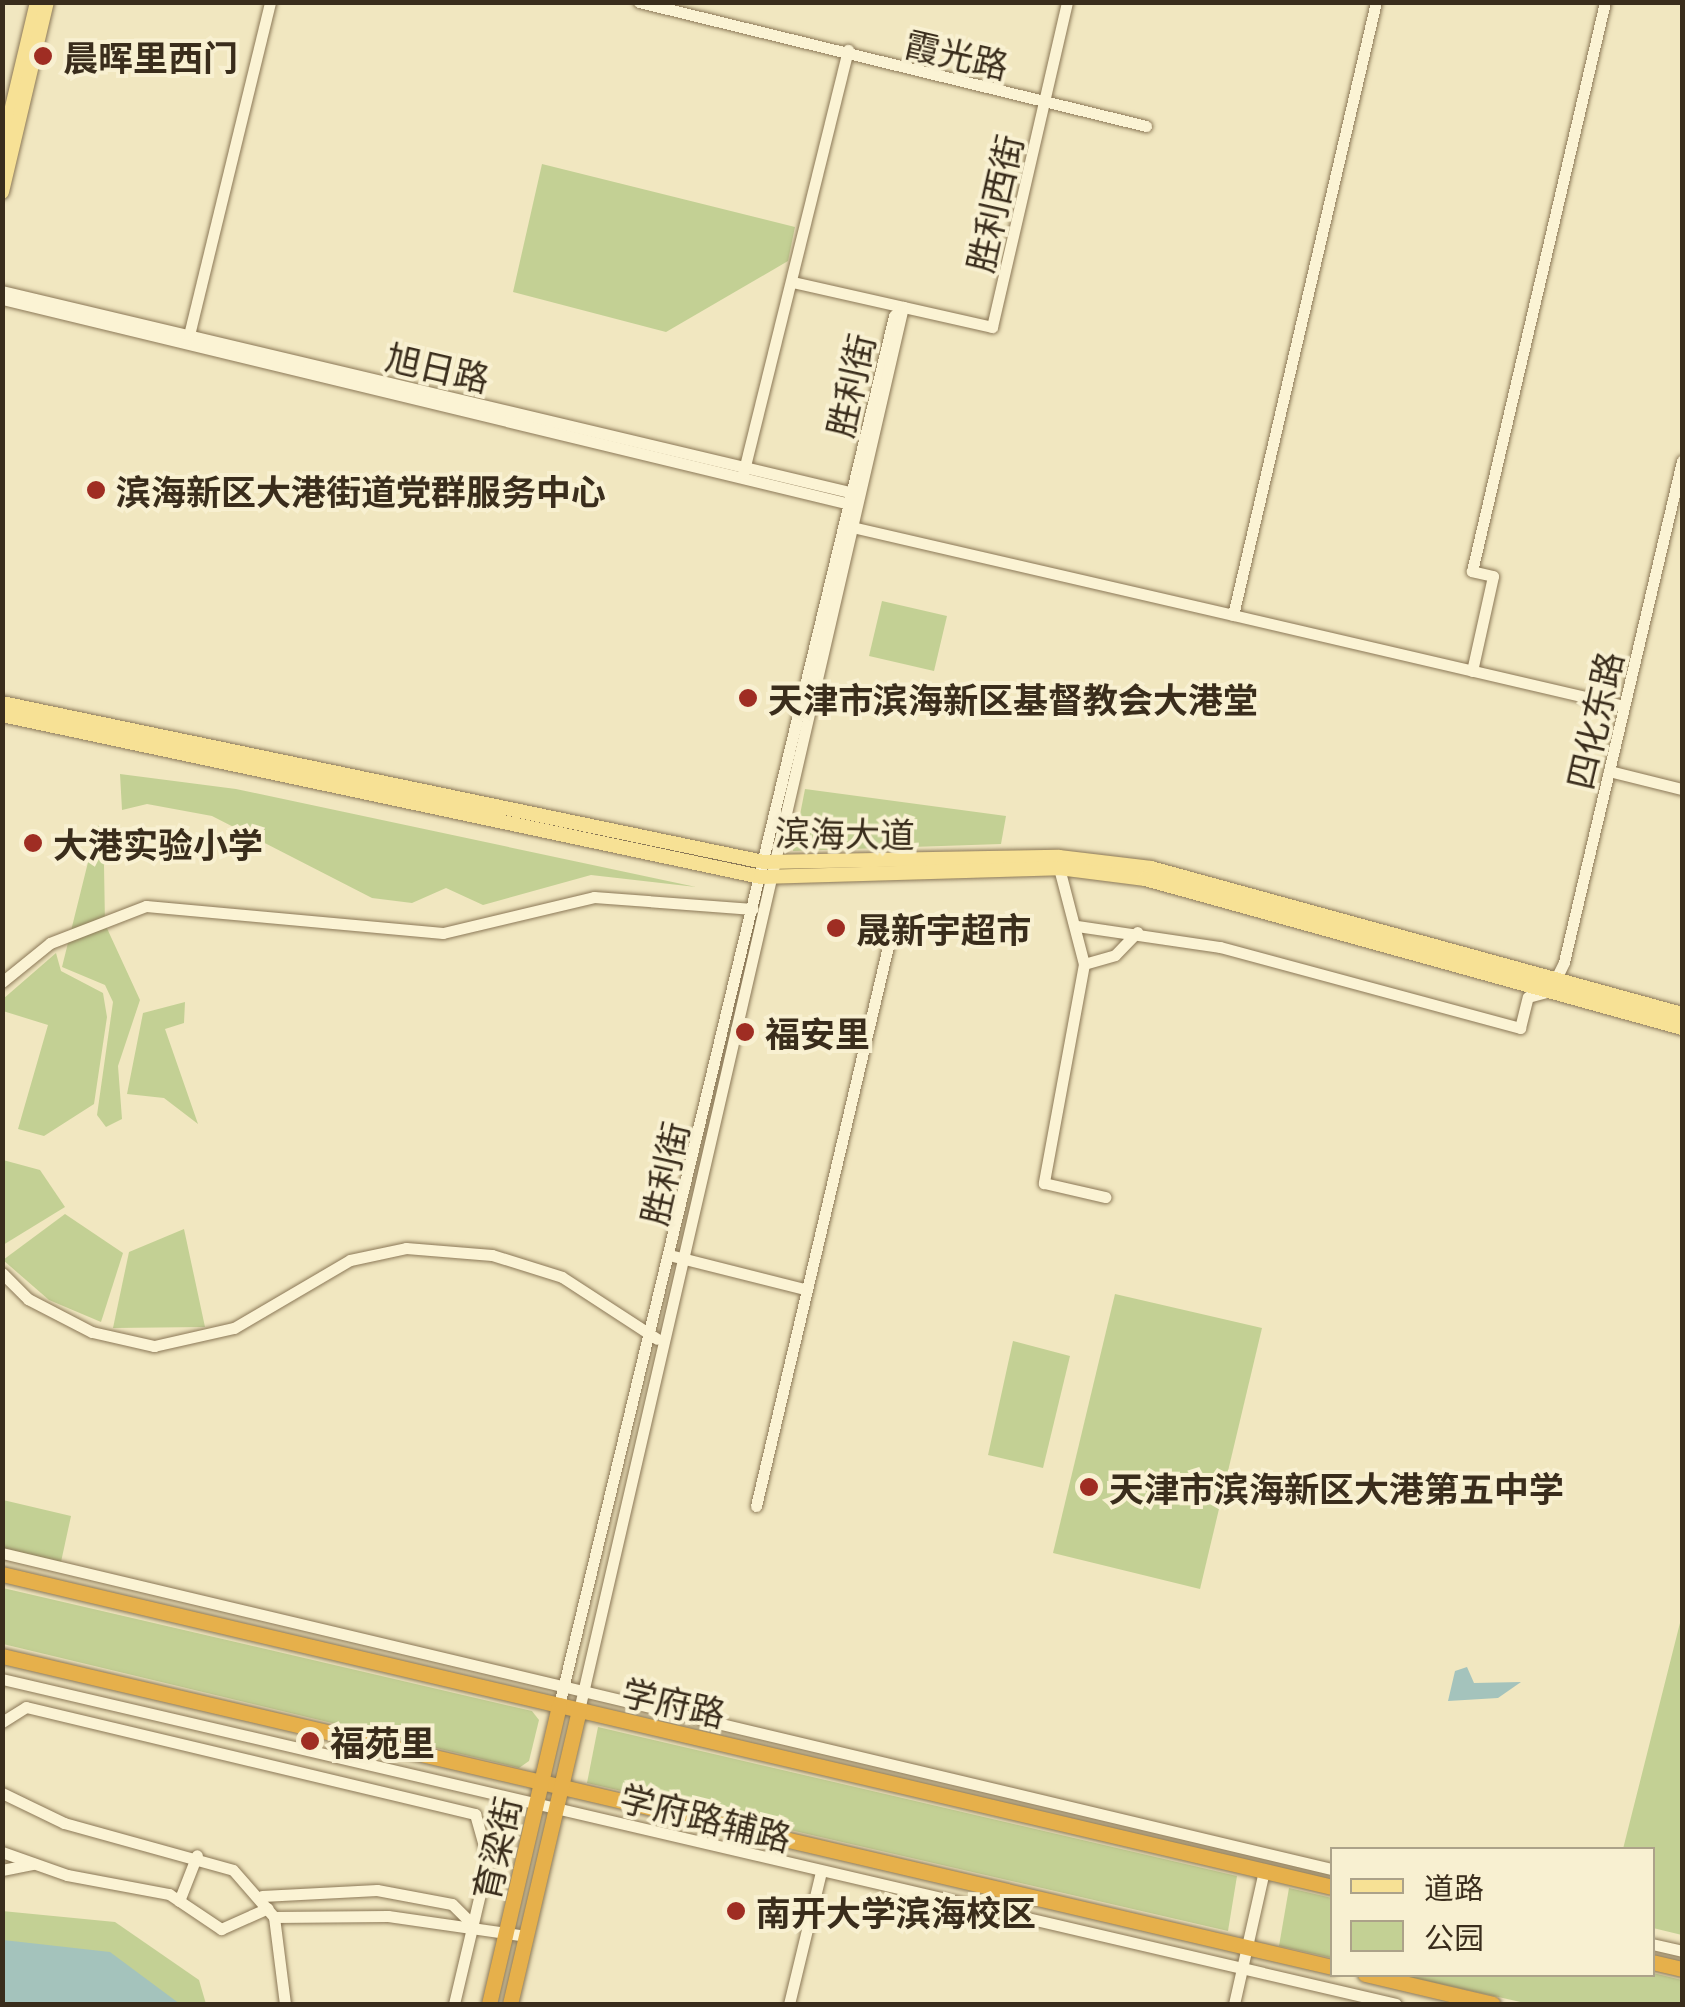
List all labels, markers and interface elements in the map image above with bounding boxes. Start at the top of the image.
street label: 霞光路 [901,21,1013,85]
place label: 晨晖里西门 [63,35,238,77]
marker: 晨晖里西门 [32,45,54,67]
street label: 胜利西街 [957,130,1029,276]
street label: 胜利街 [817,329,881,441]
street label: 旭日路 [382,334,494,398]
place label: 滨海新区大港街道党群服务中心 [116,469,606,511]
marker: 滨海新区大港街道党群服务中心 [85,479,107,501]
street label: 四化东路 [1557,647,1629,793]
place label: 天津市滨海新区基督教会大港堂 [768,677,1258,719]
marker: 天津市滨海新区基督教会大港堂 [737,687,759,709]
street label: 滨海大道 [775,810,915,854]
place label: 大港实验小学 [53,822,263,864]
marker: 大港实验小学 [22,832,44,854]
place label: 晟新宇超市 [856,907,1031,949]
marker: 晟新宇超市 [825,917,847,939]
place label: 福安里 [765,1011,870,1053]
marker: 福安里 [734,1021,756,1043]
street label: 胜利街 [631,1117,695,1229]
place label: 天津市滨海新区大港第五中学 [1109,1466,1564,1508]
marker: 天津市滨海新区大港第五中学 [1078,1476,1100,1498]
street label: 学府路 [618,1669,730,1733]
place label: 福苑里 [330,1720,435,1762]
marker: 福苑里 [299,1730,321,1752]
street label: 学府路辅路 [616,1774,796,1858]
street label: 育梁街 [463,1792,527,1904]
legend [1330,1847,1655,1977]
text: 道路 [1424,1864,1484,1908]
place label: 南开大学滨海校区 [756,1890,1036,1932]
marker: 南开大学滨海校区 [725,1900,747,1922]
text: 公园 [1424,1914,1484,1958]

